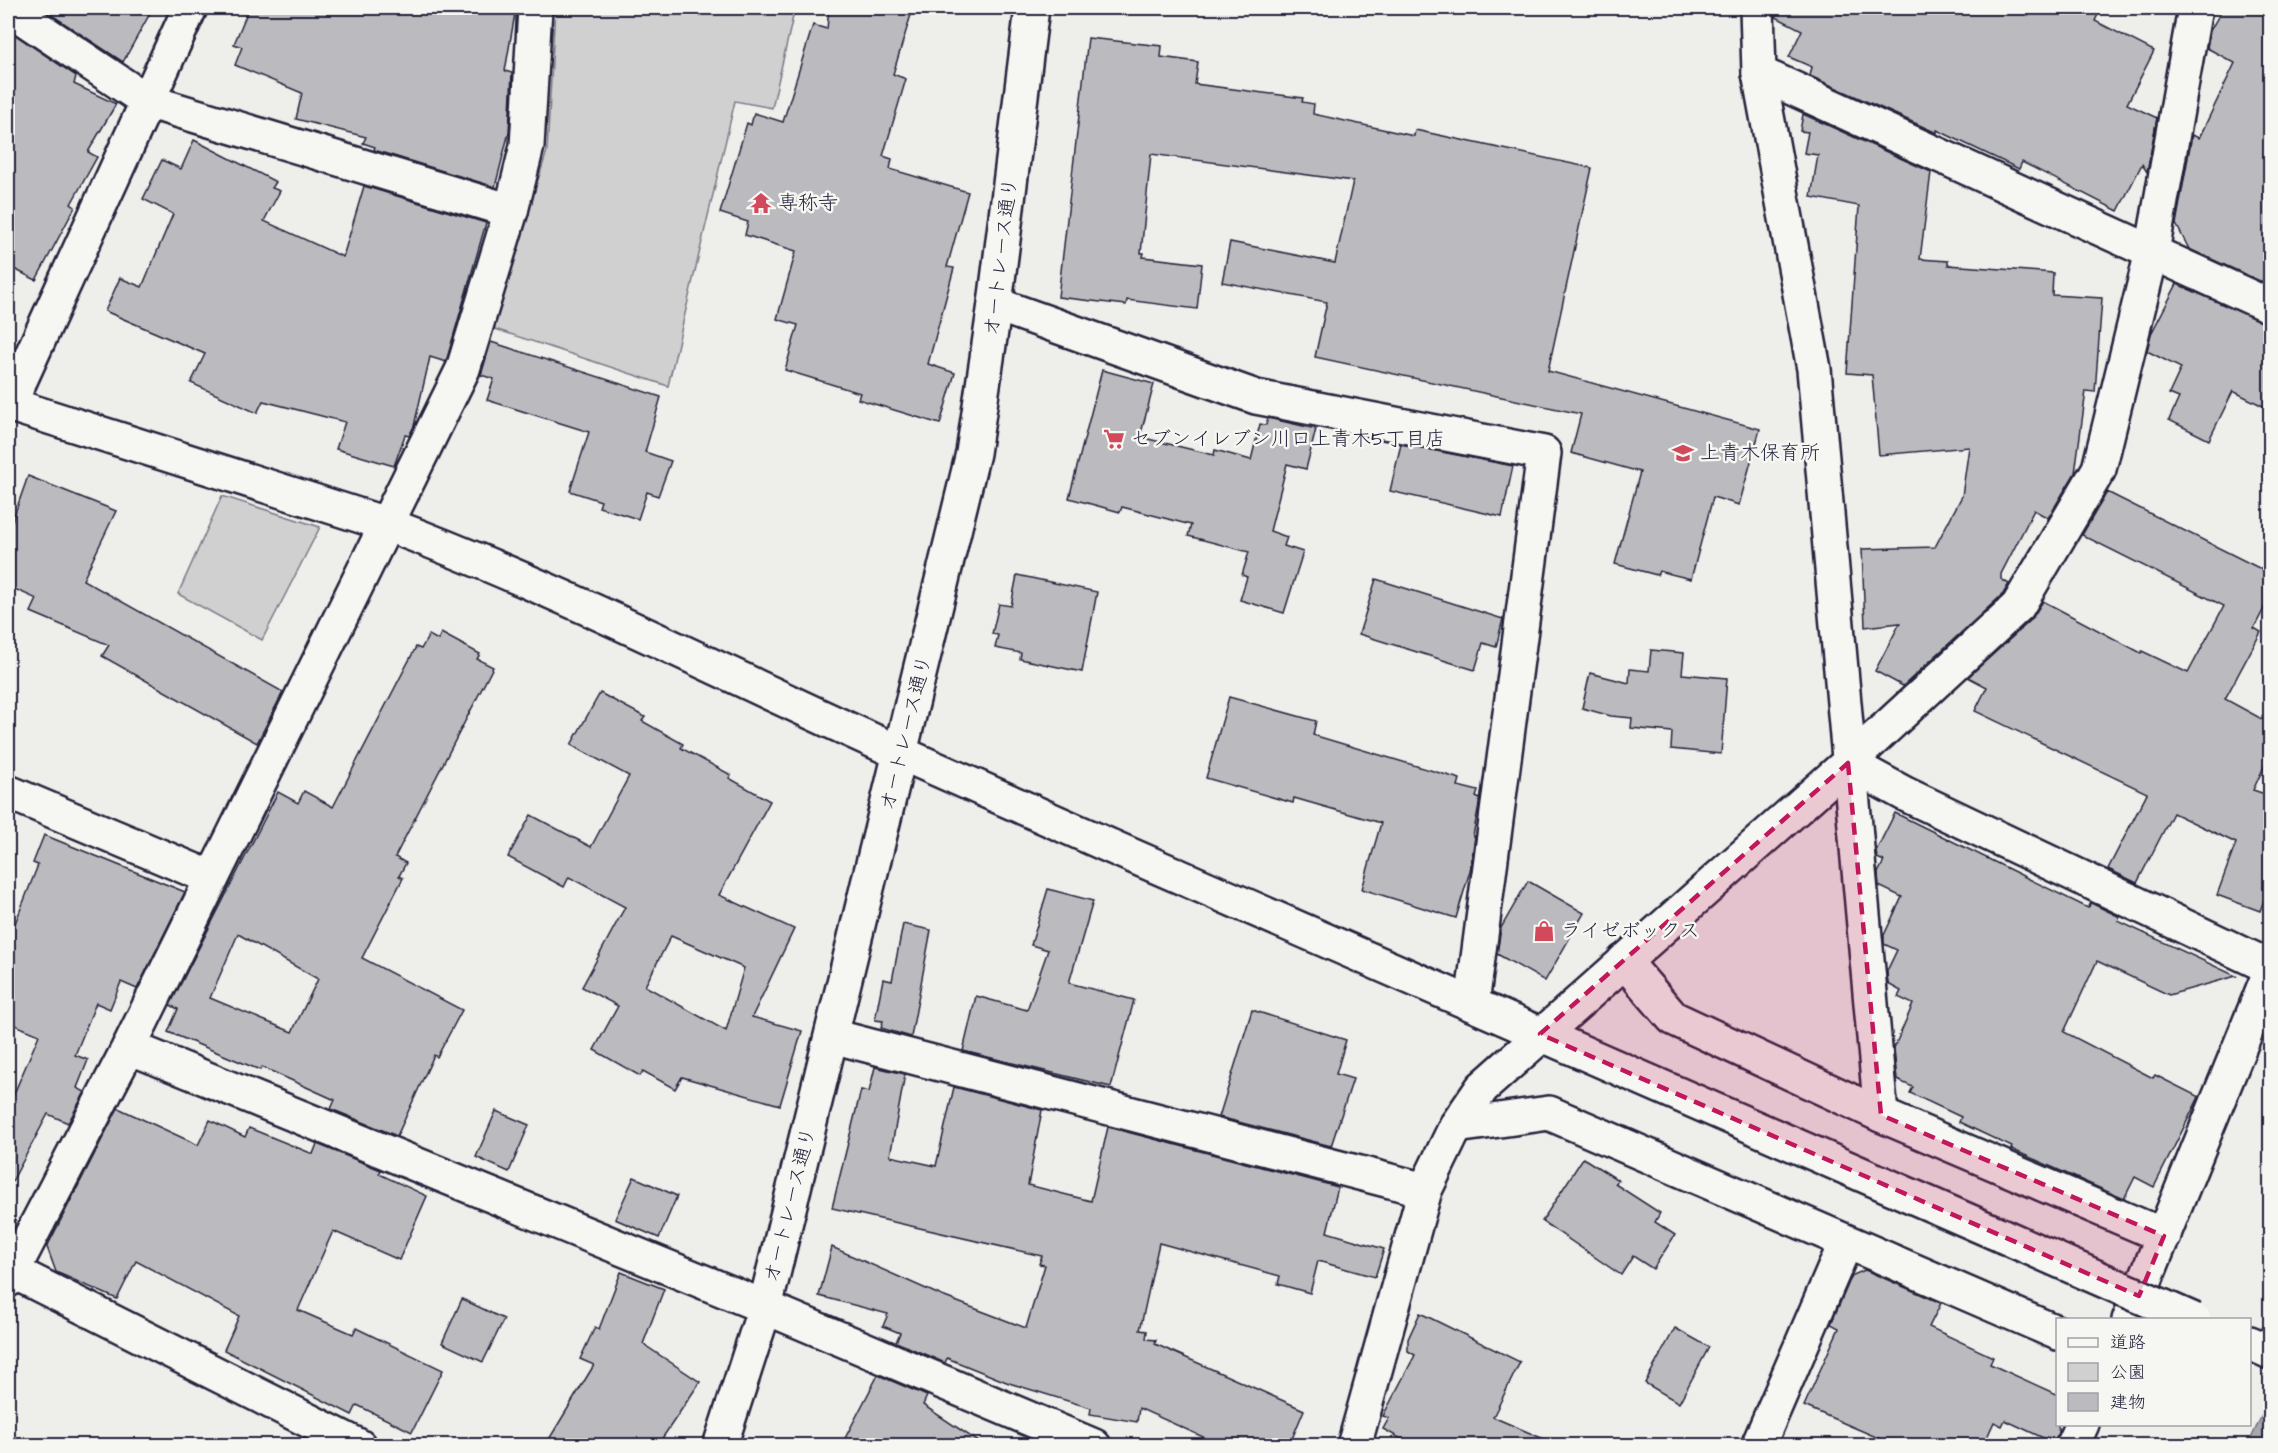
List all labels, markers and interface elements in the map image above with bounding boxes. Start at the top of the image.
street label: オートレース通り [977,176,1025,338]
place label: 専称寺 [778,189,838,217]
temple icon: 専称寺 [749,191,773,215]
place label: セブンイレブン川口上青木5丁目店 [1131,425,1445,453]
supermarket icon: セブンイレブン川口上青木5丁目店 [1102,427,1126,451]
place label: 上青木保育所 [1700,439,1820,467]
school or university icon: 上青木保育所 [1671,441,1695,465]
street label: オートレース通り [873,652,939,814]
place label: ライゼボックス [1561,917,1700,945]
shop icon: ライゼボックス [1532,919,1556,943]
street label: オートレース通り [757,1124,823,1286]
legend [2056,1318,2251,1426]
text: 道路 [2110,1330,2146,1355]
text: 公園 [2110,1360,2146,1385]
text: 建物 [2110,1390,2146,1415]

